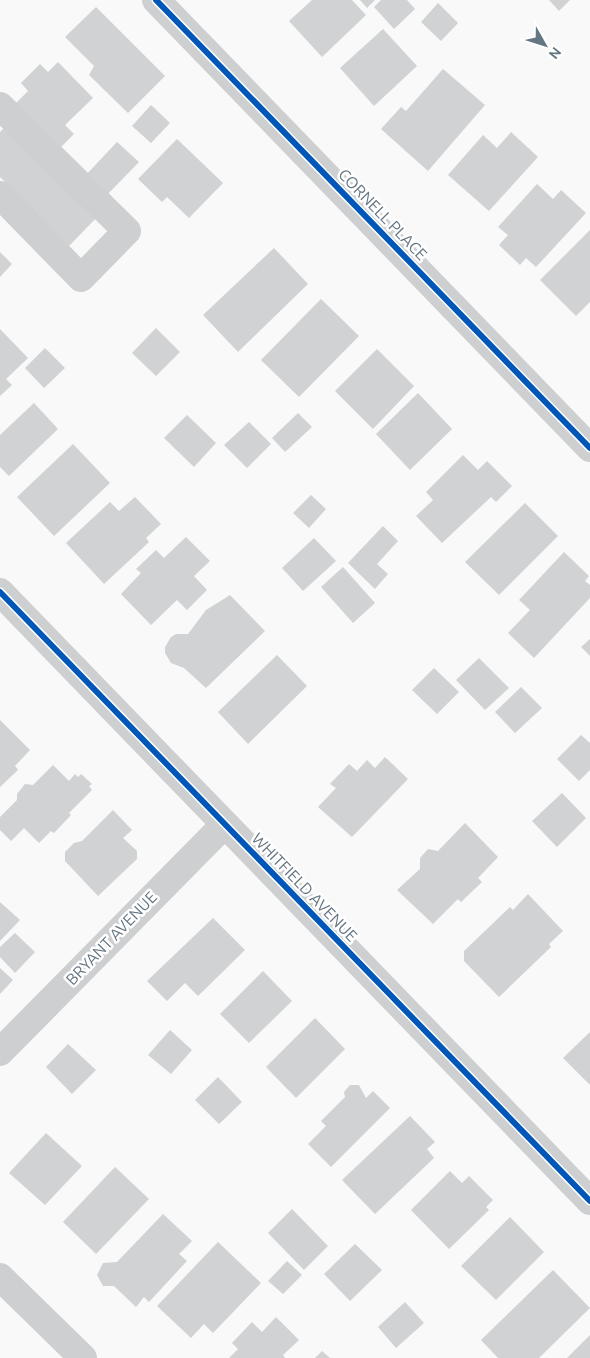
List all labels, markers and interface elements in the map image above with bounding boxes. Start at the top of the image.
north arrow [520,20,570,70]
text: N [546,44,565,62]
street label: CORNELL PLACE [335,165,431,263]
street label: WHITFIELD AVENUE [249,829,361,945]
street label: BRYANT AVENUE [62,888,160,988]

